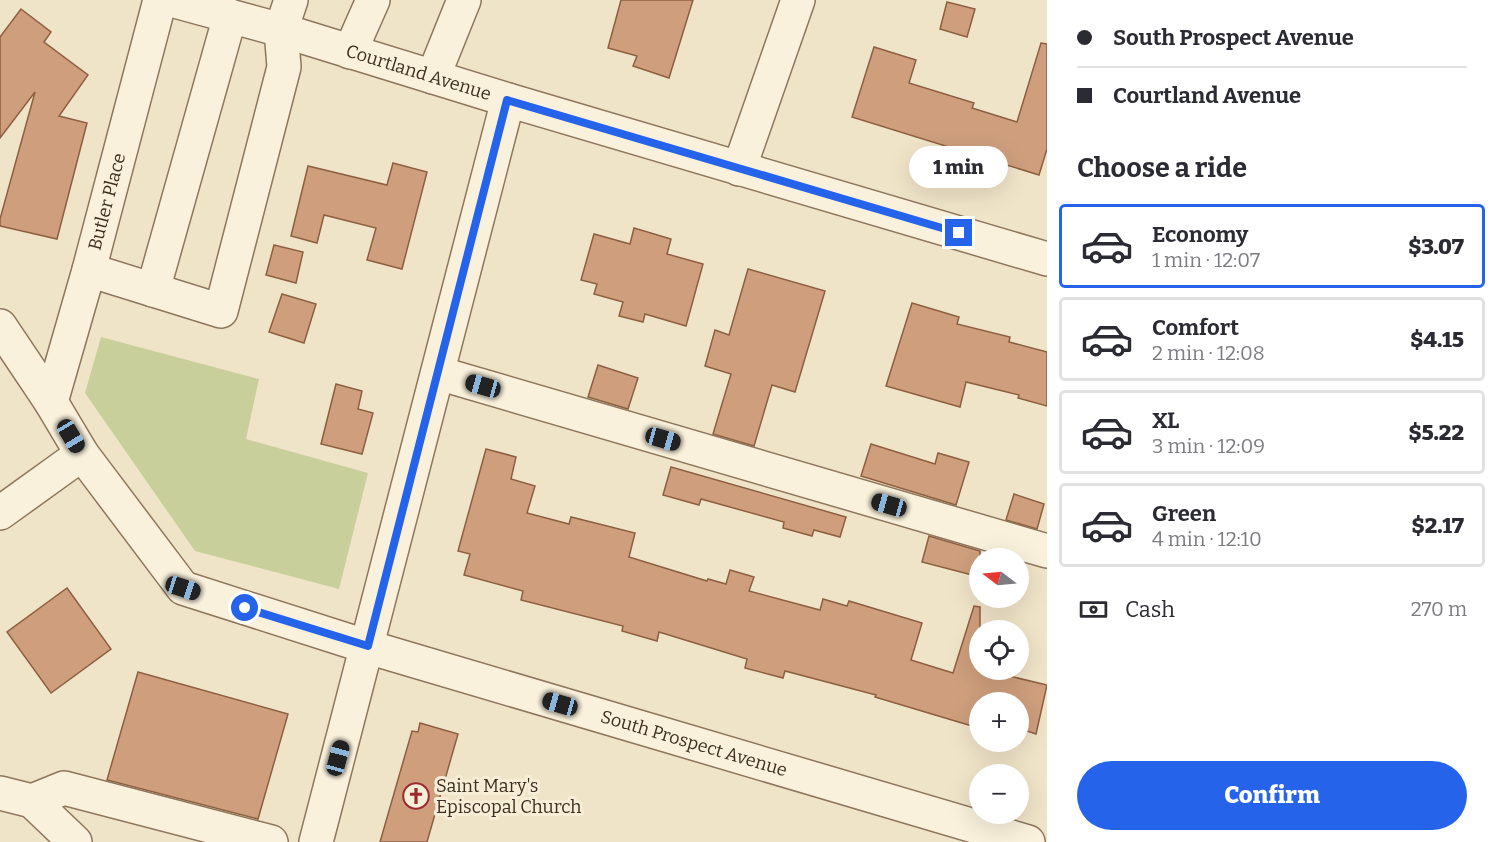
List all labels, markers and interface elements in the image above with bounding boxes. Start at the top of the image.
text: South Prospect Avenue [1113,24,1354,51]
street label: Courtland Avenue [343,40,494,105]
text: Courtland Avenue [1113,82,1301,109]
callout: 1 min [910,146,1008,188]
street label: Butler Place [84,151,130,253]
text: Choose a ride [1077,152,1247,184]
text: 1 min [933,155,984,179]
route end [945,219,972,246]
icon: car [1080,219,1134,273]
text: Economy [1152,221,1248,248]
text: $3.07 [1408,233,1464,260]
text: 1 min · 12:07 [1152,248,1260,272]
icon: car [1080,312,1134,366]
text: Comfort [1152,314,1239,341]
text: $4.15 [1410,326,1464,353]
text: 2 min · 12:08 [1152,341,1265,365]
car [463,372,503,400]
icon: car [1080,405,1134,459]
text: XL [1152,407,1179,434]
car [54,416,88,456]
text: $5.22 [1408,419,1464,446]
car [643,425,683,453]
text: 3 min · 12:09 [1152,434,1265,458]
car [869,491,909,519]
icon: car [1080,498,1134,552]
text: Green [1152,500,1216,527]
text: $2.17 [1411,512,1464,539]
text: 4 min · 12:10 [1152,527,1262,551]
north arrow [969,548,1029,608]
map controls [969,548,1029,824]
car [163,574,203,602]
icon: cash [1077,593,1110,626]
route start [231,594,258,621]
text: Cash [1125,596,1175,623]
text: 270 m [1411,597,1467,621]
button: locate [969,620,1029,680]
car [540,690,580,718]
button: + [969,692,1029,752]
street label: South Prospect Avenue [598,705,790,781]
car [325,738,351,778]
button: Confirm [1077,761,1467,830]
button: − [969,764,1029,824]
place label: Saint Mary's Episcopal Church [436,775,581,818]
church icon: Saint Mary's Episcopal Church [401,781,431,811]

